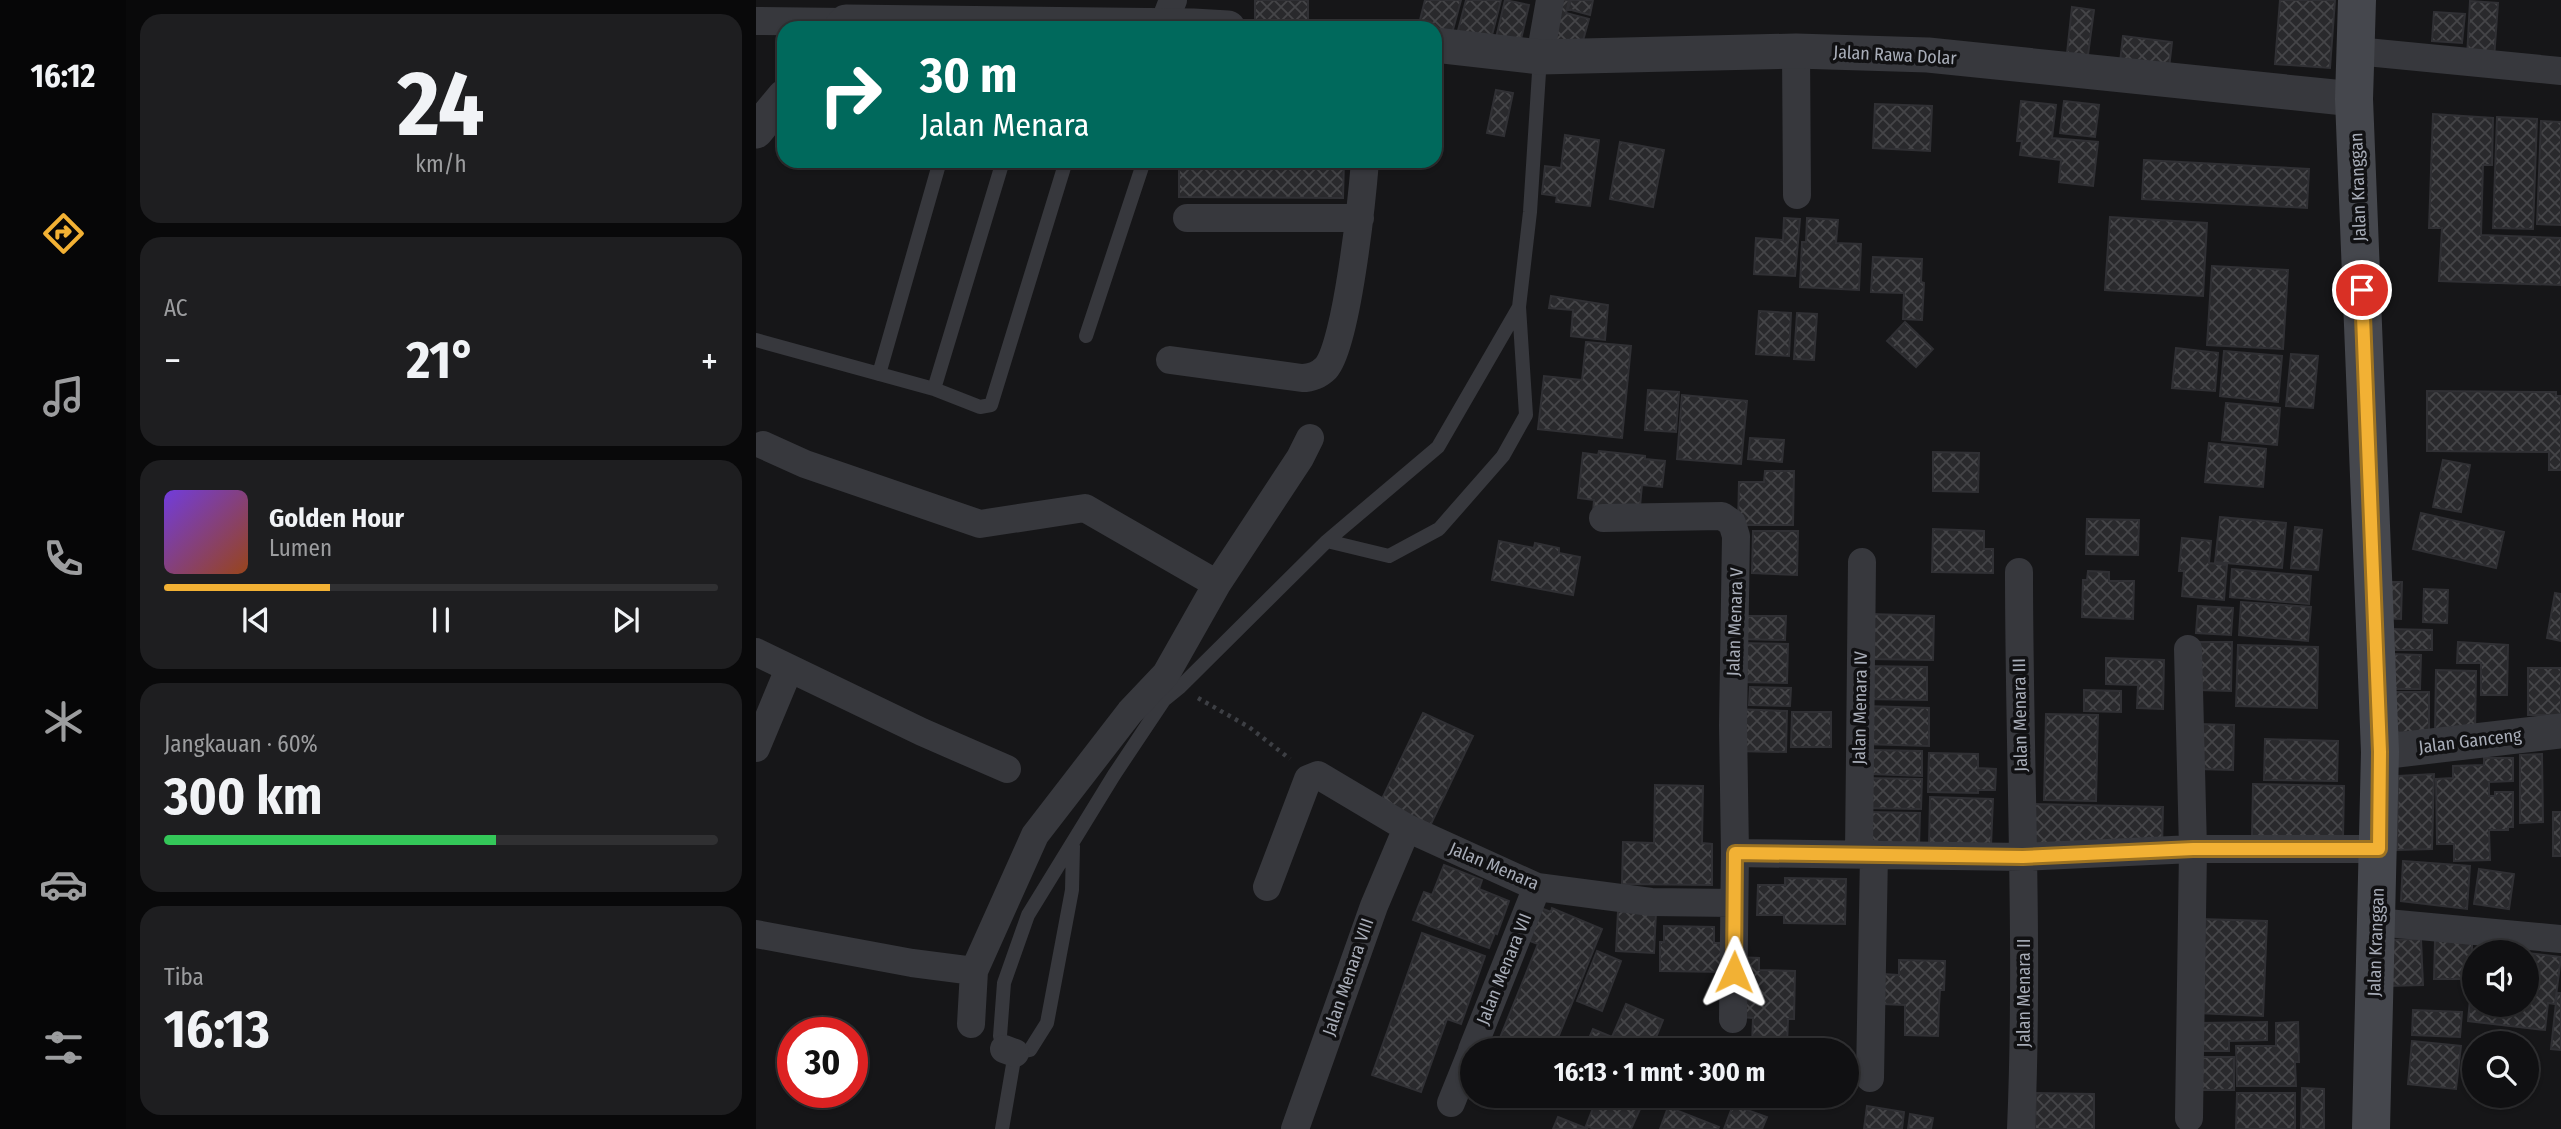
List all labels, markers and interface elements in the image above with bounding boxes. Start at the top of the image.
street label: Jalan Rawa Dolar [1833,41,1958,69]
text: 30 m [920,46,1018,105]
icon: right [805,49,896,140]
text: 24 [397,50,485,159]
text: 16:12 [31,57,95,95]
text: Jalan Menara [920,106,1089,144]
street label: Jalan Kranggan [2345,132,2371,242]
text: km/h [415,150,467,178]
icon: directions [39,209,88,258]
pin [2332,260,2392,320]
icon: arrive [2343,271,2381,309]
text: AC [164,294,188,322]
text: 21° [406,329,476,392]
text: − [164,338,181,384]
text: + [701,338,718,384]
icon: music [39,372,88,421]
text: Golden Hour [269,503,404,534]
icon: phone [39,534,88,583]
text: Lumen [269,534,332,562]
street label: Jalan Menara V [1722,566,1748,677]
icon: previous [237,601,275,639]
icon: pause [422,601,460,639]
icon: next [607,601,645,639]
street label: Jalan Menara IV [1848,650,1872,765]
street label: Jalan Menara III [2008,658,2032,772]
icon: climate [39,697,88,746]
street label: Jalan Ganceng [2417,724,2523,758]
text: Jangkauan · 60% [164,730,318,758]
text: 300 km [164,765,322,828]
street label: Jalan Menara [1446,837,1542,895]
icon: car [39,860,88,909]
street label: Jalan Kranggan [2363,887,2389,997]
street label: Jalan Menara VII [1472,910,1536,1028]
street label: Jalan Menara VIII [1318,915,1378,1039]
position arrow [1697,935,1771,1009]
street label: Jalan Menara II [2013,939,2035,1047]
map controls [2462,940,2539,1108]
button: sound [2462,940,2539,1017]
text: Tiba [164,963,204,991]
text: 16:13 [164,998,270,1061]
speed limit sign: 30 [777,1017,868,1108]
icon: filters [39,1023,88,1072]
button: search [2462,1031,2539,1108]
text: 16:13 · 1 mnt · 300 m [1554,1057,1765,1088]

